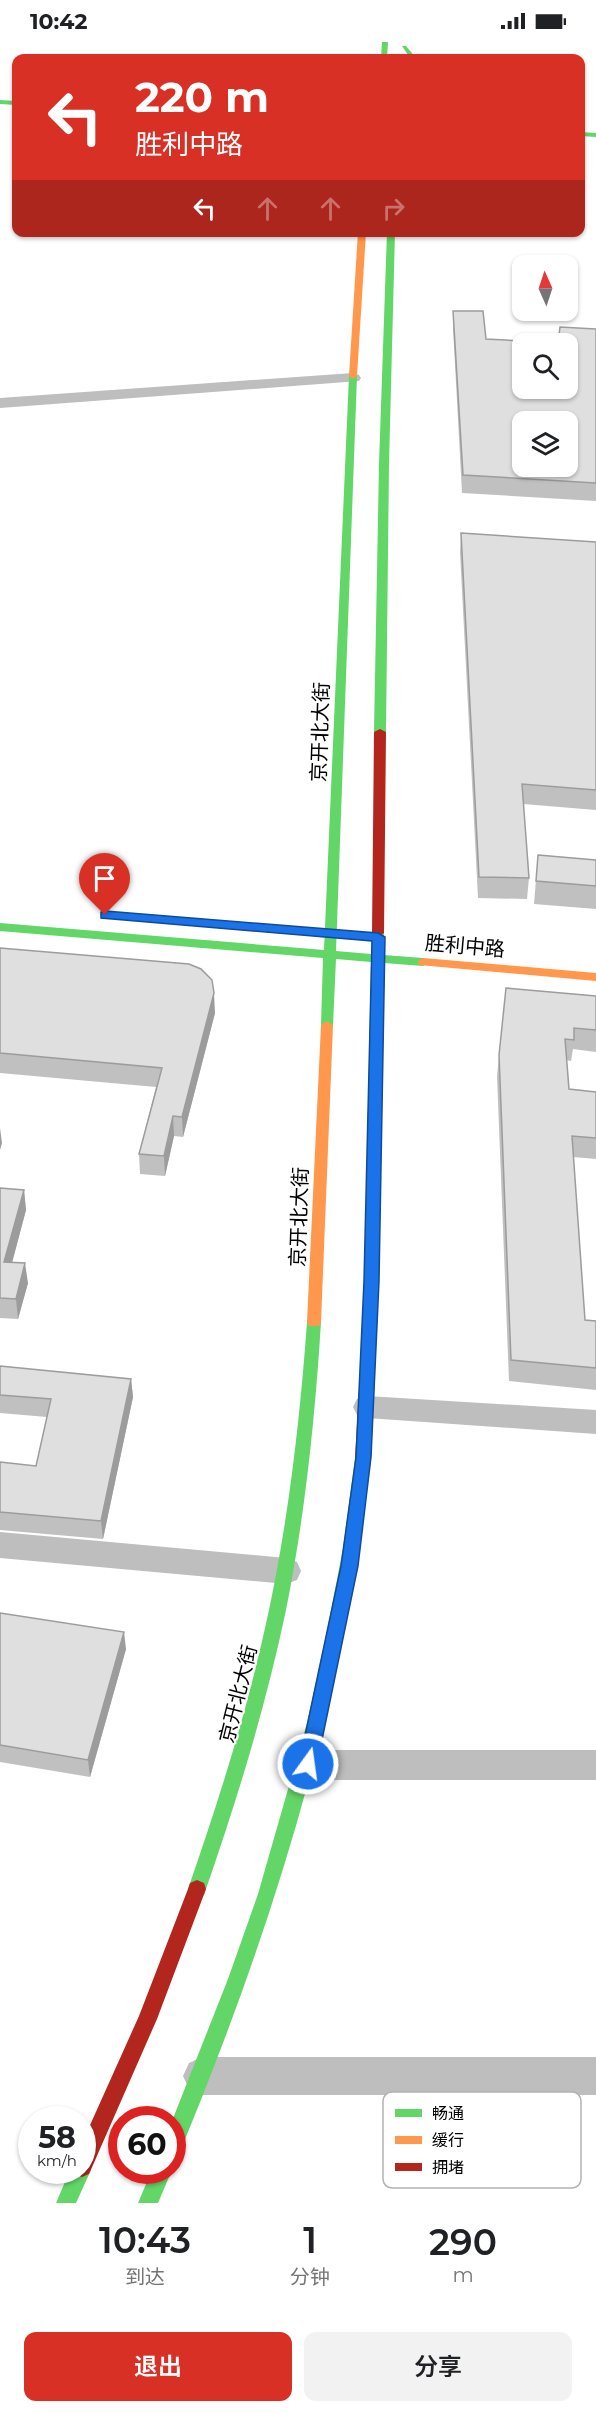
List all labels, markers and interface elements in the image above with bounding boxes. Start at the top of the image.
text: 10:42 [30,8,87,35]
text: 220 m [135,71,269,123]
icon: left [36,78,114,156]
text: 胜利中路 [135,128,243,161]
icon: left [188,192,221,225]
icon: ahead [251,192,284,225]
icon: ahead [314,192,347,225]
icon: right [377,192,410,225]
north arrow [512,255,578,321]
map controls [512,255,578,477]
button: search [512,333,578,399]
button: layers [512,411,578,477]
street label: 京开北大街 [306,682,334,782]
pin [79,853,130,915]
icon: arrive [88,862,121,895]
street label: 胜利中路 [424,931,506,961]
street label: 京开北大街 [285,1167,313,1267]
street label: 京开北大街 [214,1643,262,1745]
position arrow [276,1732,340,1796]
legend [383,2092,581,2188]
text: 畅通 [432,2104,464,2123]
speed limit sign: 60 [108,2106,186,2184]
text: 58 [38,2119,76,2156]
text: 缓行 [432,2131,464,2150]
text: km/h [37,2151,77,2170]
text: 拥堵 [432,2158,464,2177]
text: 10:43 [99,2218,191,2262]
text: 1 [303,2218,317,2262]
text: 290 [429,2220,497,2264]
text: m [452,2263,474,2287]
text: 到达 [125,2265,165,2289]
text: 分钟 [290,2265,330,2289]
button: 退出 [24,2332,292,2401]
button: 分享 [304,2332,572,2401]

